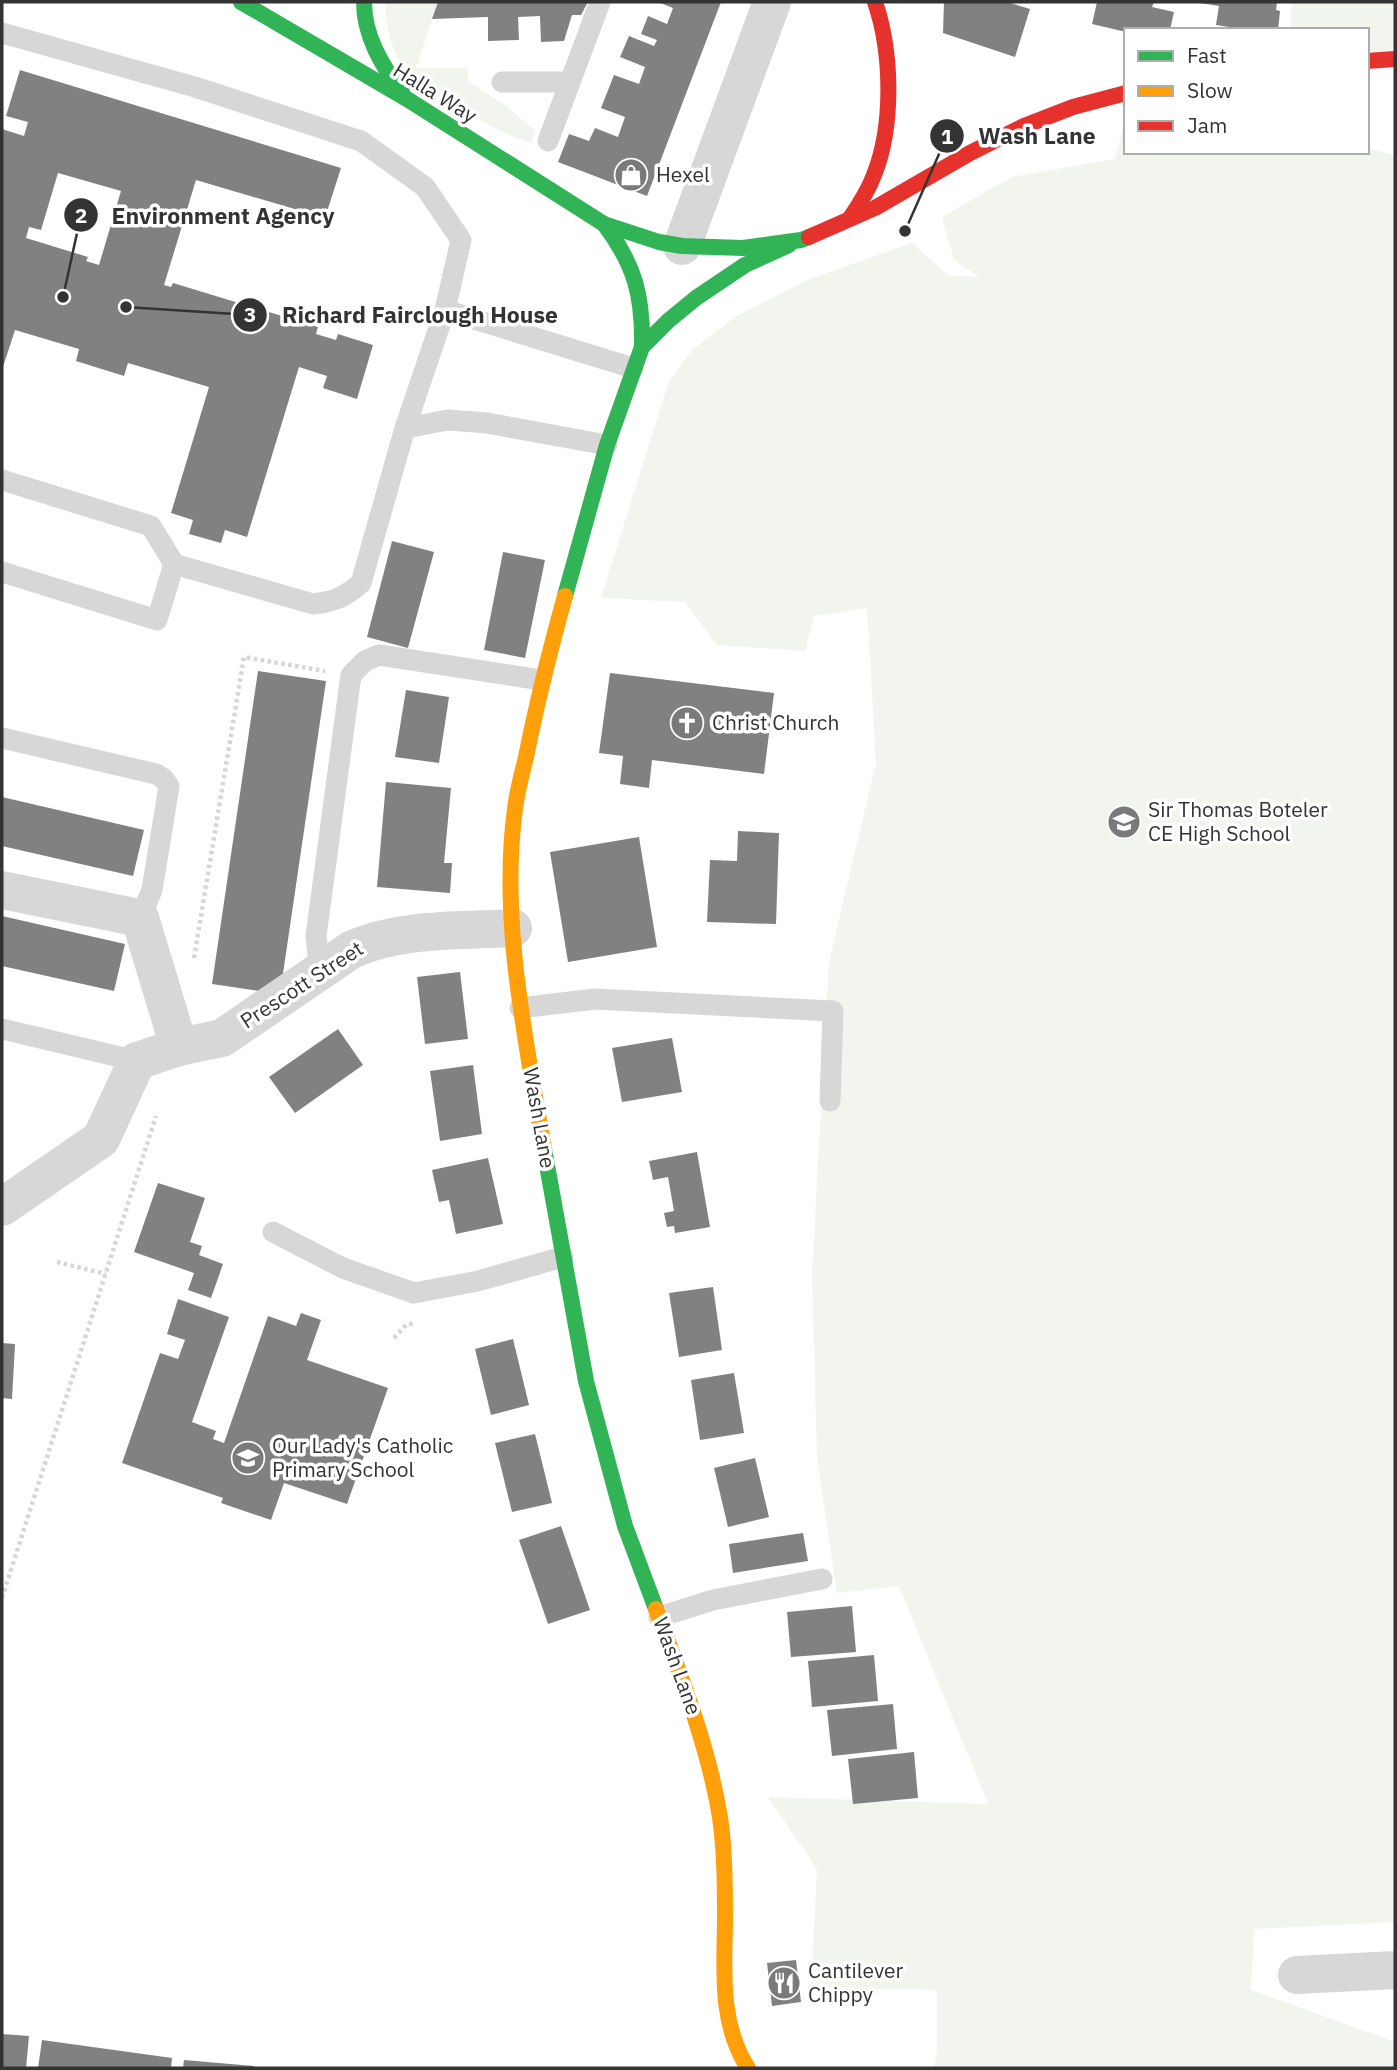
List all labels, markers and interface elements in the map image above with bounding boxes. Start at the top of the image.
legend [1124,28,1369,154]
text: Fast [1187,41,1227,69]
street label: Halla Way [388,55,483,129]
text: Slow [1187,76,1233,104]
text: Jam [1187,111,1227,139]
callout: Wash Lane [930,114,1110,158]
text: Wash Lane [978,120,1096,150]
text: 1 [941,122,954,150]
shop icon: Hexel [612,156,650,194]
place label: Hexel [656,160,710,188]
callout: Environment Agency [63,193,349,237]
text: Environment Agency [112,200,335,230]
text: 2 [75,201,87,229]
callout: Richard Fairclough House [233,293,572,337]
text: Richard Fairclough House [282,299,558,329]
text: 3 [244,300,256,328]
church icon: Christ Church [668,704,706,742]
place label: Christ Church [712,708,839,736]
place label: Sir Thomas Boteler CE High School [1148,795,1328,847]
school or university icon: Sir Thomas Boteler CE High School [1105,803,1143,841]
street label: Prescott Street [235,934,368,1034]
street label: Wash Lane [517,1065,563,1170]
place label: Our Lady's Catholic Primary School [272,1431,453,1483]
school or university icon: Our Lady's Catholic Primary School [229,1439,267,1477]
street label: Wash Lane [647,1613,709,1718]
place label: Cantilever Chippy [808,1956,904,2008]
restaurant icon: Cantilever Chippy [765,1964,803,2002]

